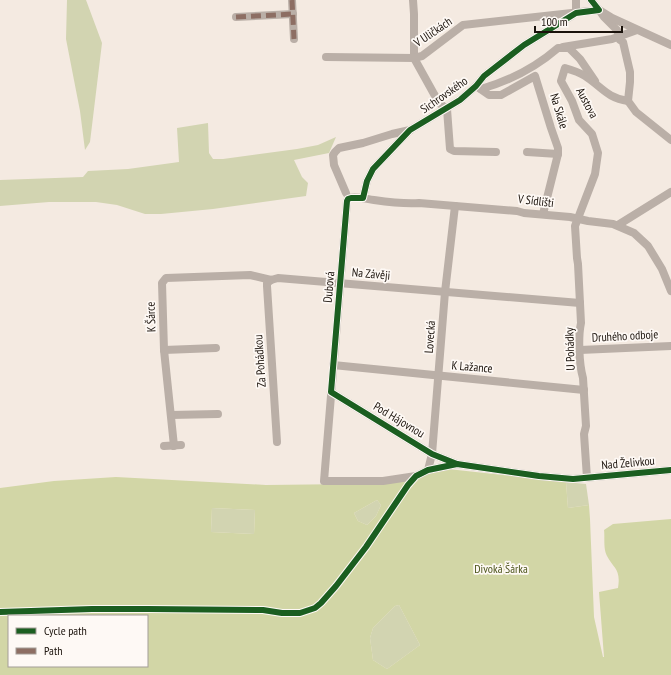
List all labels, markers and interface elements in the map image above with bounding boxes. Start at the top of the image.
scale bar [535,8,622,34]
street label: V Uličkách [410,13,455,50]
text: 100 m [541,14,568,29]
street label: Sichrovského [417,73,470,116]
street label: Austova [573,85,602,121]
street label: Na Skále [547,91,572,130]
street label: V Sídlišti [516,191,555,210]
street label: Na Závěji [351,264,391,283]
street label: Dubová [320,271,337,303]
street label: K Šárce [142,302,159,332]
street label: Lovecká [421,320,438,354]
street label: Druhého odboje [591,326,659,345]
street label: U Pohádky [561,327,578,371]
street label: Za Pohádkou [250,334,269,388]
street label: K Lažance [451,357,493,376]
street label: Pod Hájovnou [371,398,428,441]
street label: Nad Želivkou [601,453,655,472]
park label: Divoká Šárka [474,561,528,576]
legend [8,615,148,667]
text: Cycle path [44,623,87,638]
text: Path [44,643,62,658]

